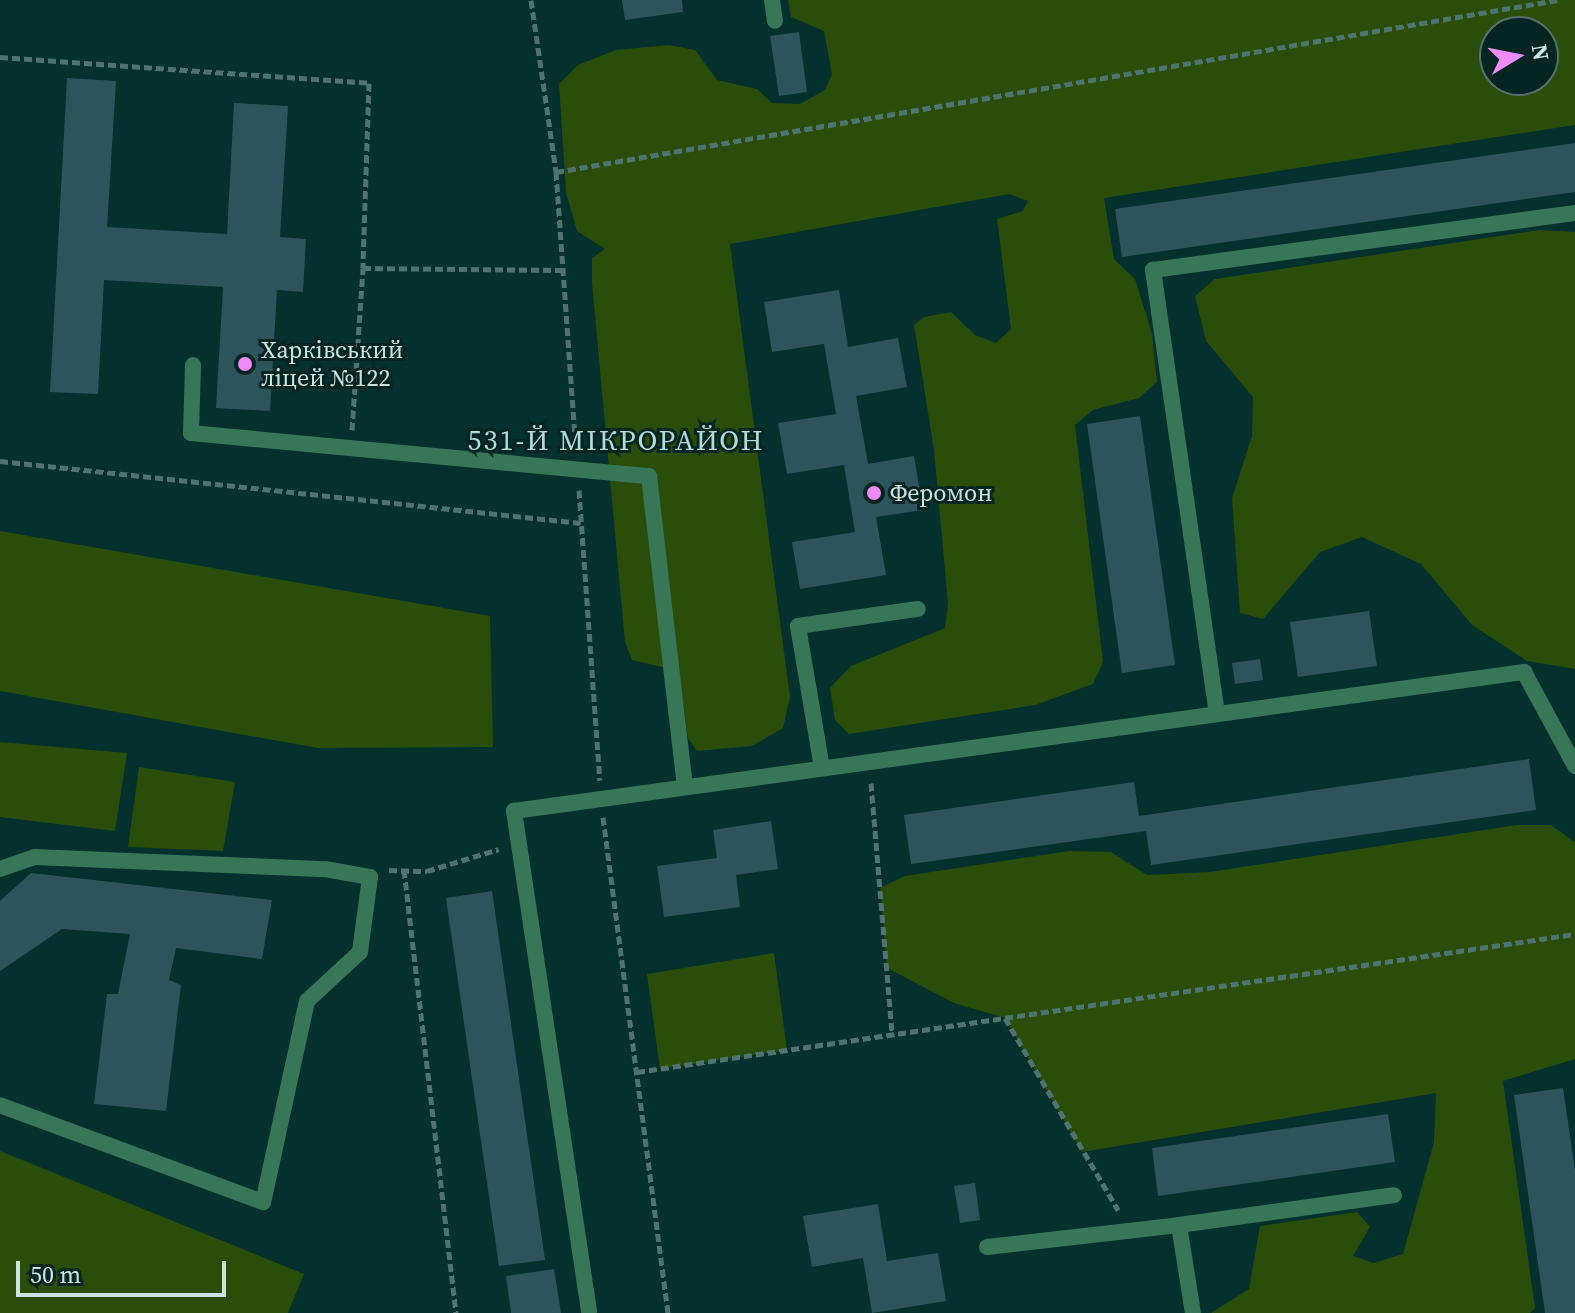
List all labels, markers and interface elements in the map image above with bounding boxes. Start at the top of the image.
north arrow [1479,16,1559,96]
text: N [1525,42,1557,63]
place label: Харківський ліцей №122 [261,336,403,392]
marker: Харківський ліцей №122 [236,355,254,373]
district label: 531-Й МІКРОРАЙОН [467,423,765,457]
place label: Феромон [890,479,992,507]
marker: Феромон [865,484,883,502]
scale bar [20,1245,230,1295]
text: 50 m [30,1258,81,1291]

